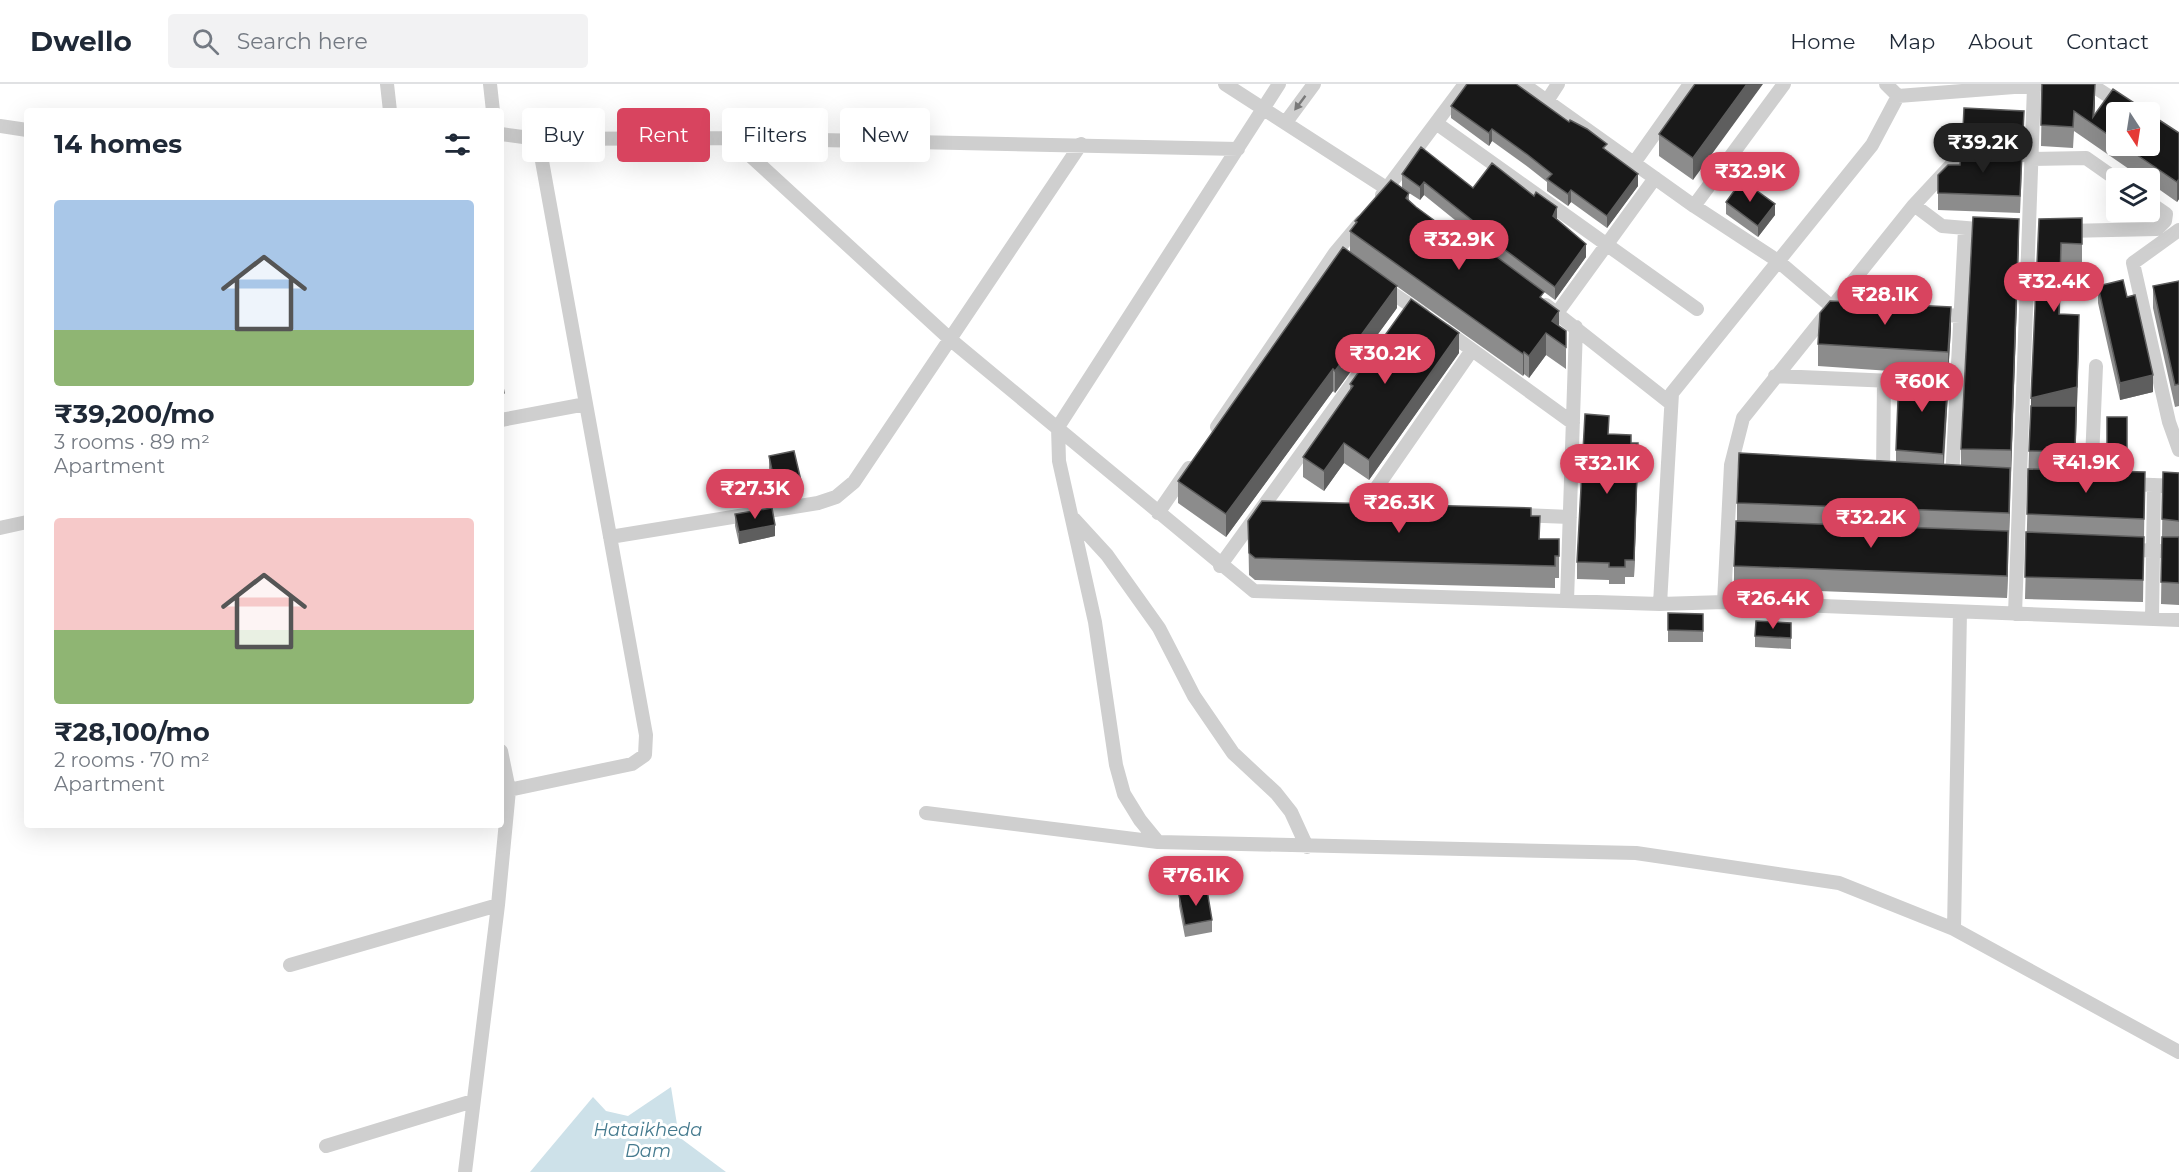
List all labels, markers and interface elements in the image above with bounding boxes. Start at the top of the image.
search box [168,14,588,68]
text: Dwello [30,24,132,58]
icon: search [189,25,222,58]
text: Search here [237,28,368,55]
text: Home [1790,29,1855,54]
text: Map [1888,29,1935,54]
text: About [1968,29,2033,54]
text: Contact [2066,29,2149,54]
one-way arrow [1295,95,1307,110]
north arrow [2106,102,2160,156]
map controls [2106,102,2160,222]
chip: Buy [522,108,605,162]
chip: Rent [617,108,710,162]
chip: Filters [722,108,828,162]
chip: New [840,108,930,162]
pin: ₹39.2K [1934,123,2032,174]
text: 14 homes [54,128,182,160]
icon: filters [441,128,474,161]
text: ₹39.2K [1948,130,2018,154]
pin: ₹32.9K [1701,152,1799,203]
text: ₹32.9K [1715,159,1786,183]
button: layers [2106,168,2160,222]
pin: ₹32.9K [1410,220,1508,271]
text: ₹32.9K [1424,227,1495,251]
icon: home [210,239,318,347]
pin: ₹32.4K [2005,262,2103,313]
text: ₹32.4K [2018,269,2090,293]
pin: ₹28.1K [1836,275,1934,326]
text: ₹28.1K [1851,282,1919,306]
pin: ₹30.2K [1336,334,1434,385]
text: ₹30.2K [1349,341,1421,365]
pin: ₹60K [1886,362,1958,413]
text: ₹60K [1894,369,1950,393]
text: ₹39,200/mo [54,398,215,430]
text: 3 rooms · 89 m² [54,430,210,454]
pin: ₹41.9K [2037,443,2135,494]
pin: ₹32.1K [1558,444,1656,495]
text: ₹41.9K [2052,450,2120,474]
text: ₹32.1K [1574,451,1640,475]
text: Apartment [54,454,165,478]
pin: ₹27.3K [706,469,804,520]
text: ₹27.3K [720,476,790,500]
pin: ₹26.3K [1350,483,1448,534]
text: ₹26.3K [1363,490,1435,514]
pin: ₹32.2K [1822,498,1920,549]
text: ₹32.2K [1836,505,1906,529]
icon: home [210,557,318,665]
pin: ₹26.4K [1724,579,1822,630]
text: ₹26.4K [1736,586,1810,610]
text: ₹28,100/mo [54,716,210,748]
text: 2 rooms · 70 m² [54,748,210,772]
text: Apartment [54,772,165,796]
pin: ₹76.1K [1147,856,1245,907]
text: ₹76.1K [1162,863,1230,887]
water label: Hataikheda Dam [593,1119,703,1162]

